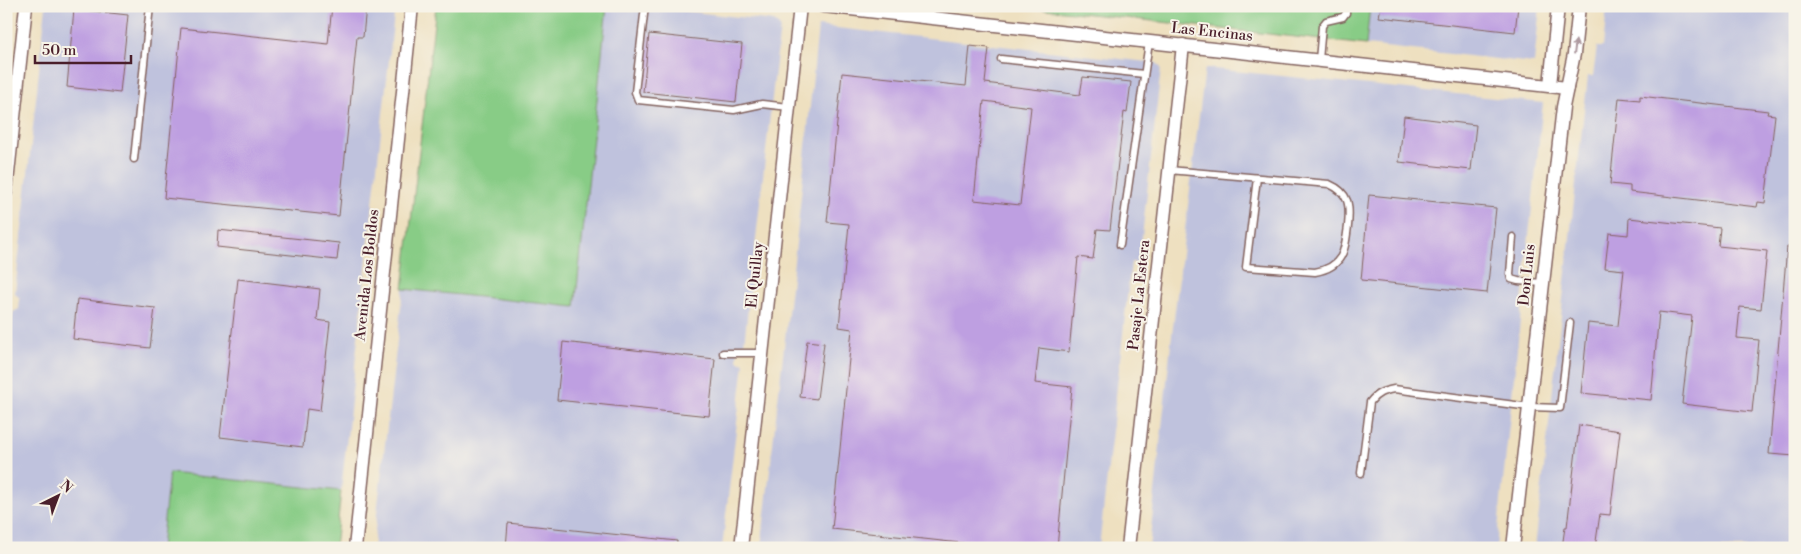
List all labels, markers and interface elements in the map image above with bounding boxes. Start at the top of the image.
street label: Las Encinas [1170,18,1254,46]
scale bar [35,32,131,64]
one-way arrow [1571,39,1579,55]
text: 50 m [42,41,76,60]
street label: Avenida Los Boldos [351,208,383,343]
street label: Pasaje La Estera [1124,238,1154,351]
street label: El Quillay [742,240,768,309]
street label: Don Luis [1514,243,1540,307]
north arrow [32,472,82,522]
text: N [56,477,76,497]

